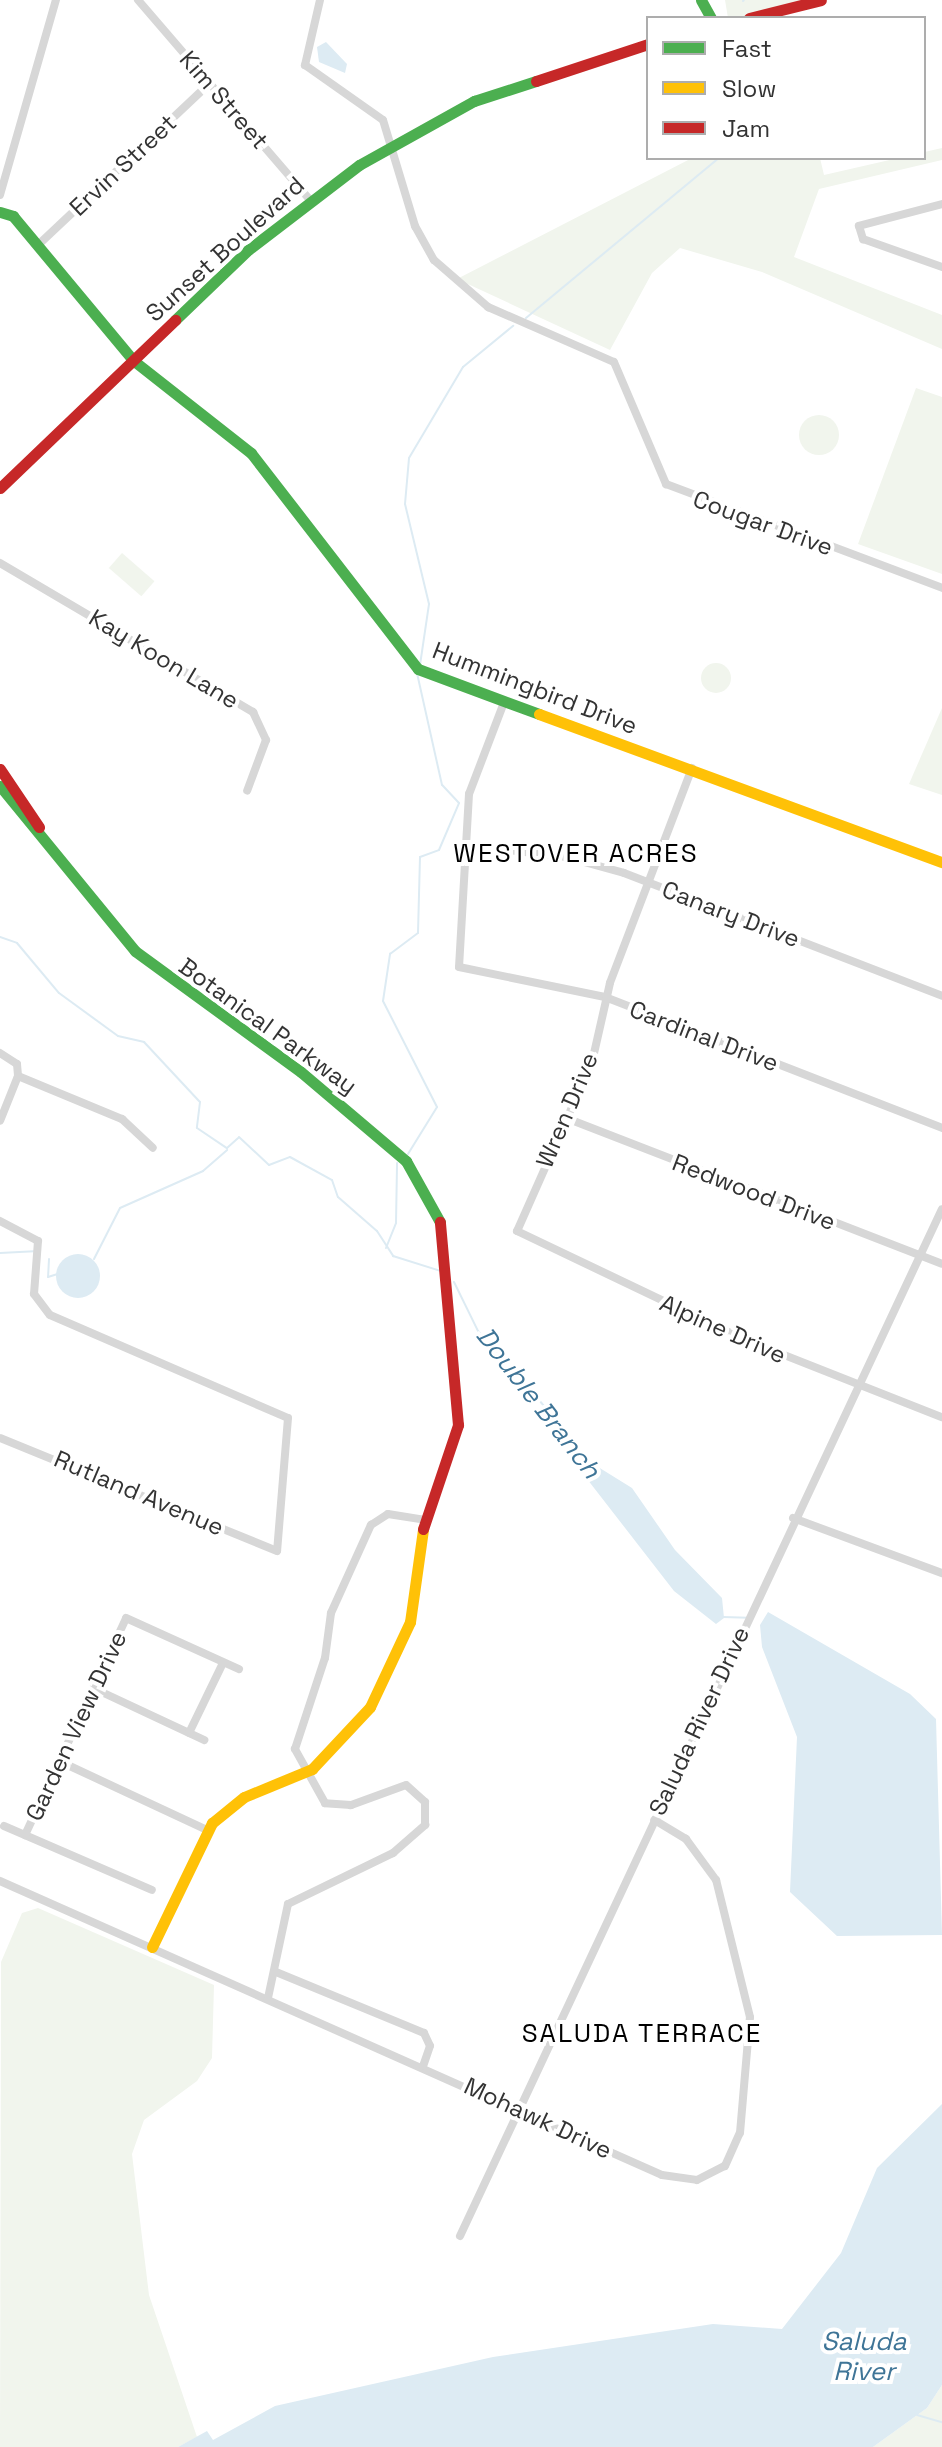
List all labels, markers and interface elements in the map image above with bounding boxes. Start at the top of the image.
legend [646,16,926,160]
text: Fast [722,33,772,64]
street label: Kim Street [174,45,274,155]
text: Slow [722,73,776,104]
street label: Ervin Street [64,108,182,222]
text: Jam [722,113,770,144]
street label: Sunset Boulevard [140,170,310,328]
street label: Cougar Drive [689,484,837,562]
street label: Kay Koon Lane [84,603,244,715]
street label: Hummingbird Drive [429,636,641,740]
district label: WESTOVER ACRES [453,838,699,870]
street label: Canary Drive [658,875,804,953]
street label: Botanical Parkway [173,952,363,1100]
street label: Cardinal Drive [625,994,783,1078]
street label: Wren Drive [530,1048,604,1172]
street label: Redwood Drive [668,1148,840,1236]
street label: Alpine Drive [656,1288,790,1370]
water label: Double Branch [469,1321,607,1485]
street label: Rutland Avenue [50,1444,228,1542]
street label: Saluda River Drive [643,1622,755,1820]
street label: Garden View Drive [19,1626,133,1826]
district label: SALUDA TERRACE [521,2018,763,2050]
street label: Mohawk Drive [460,2071,616,2165]
water label: Saluda River [822,2326,906,2388]

